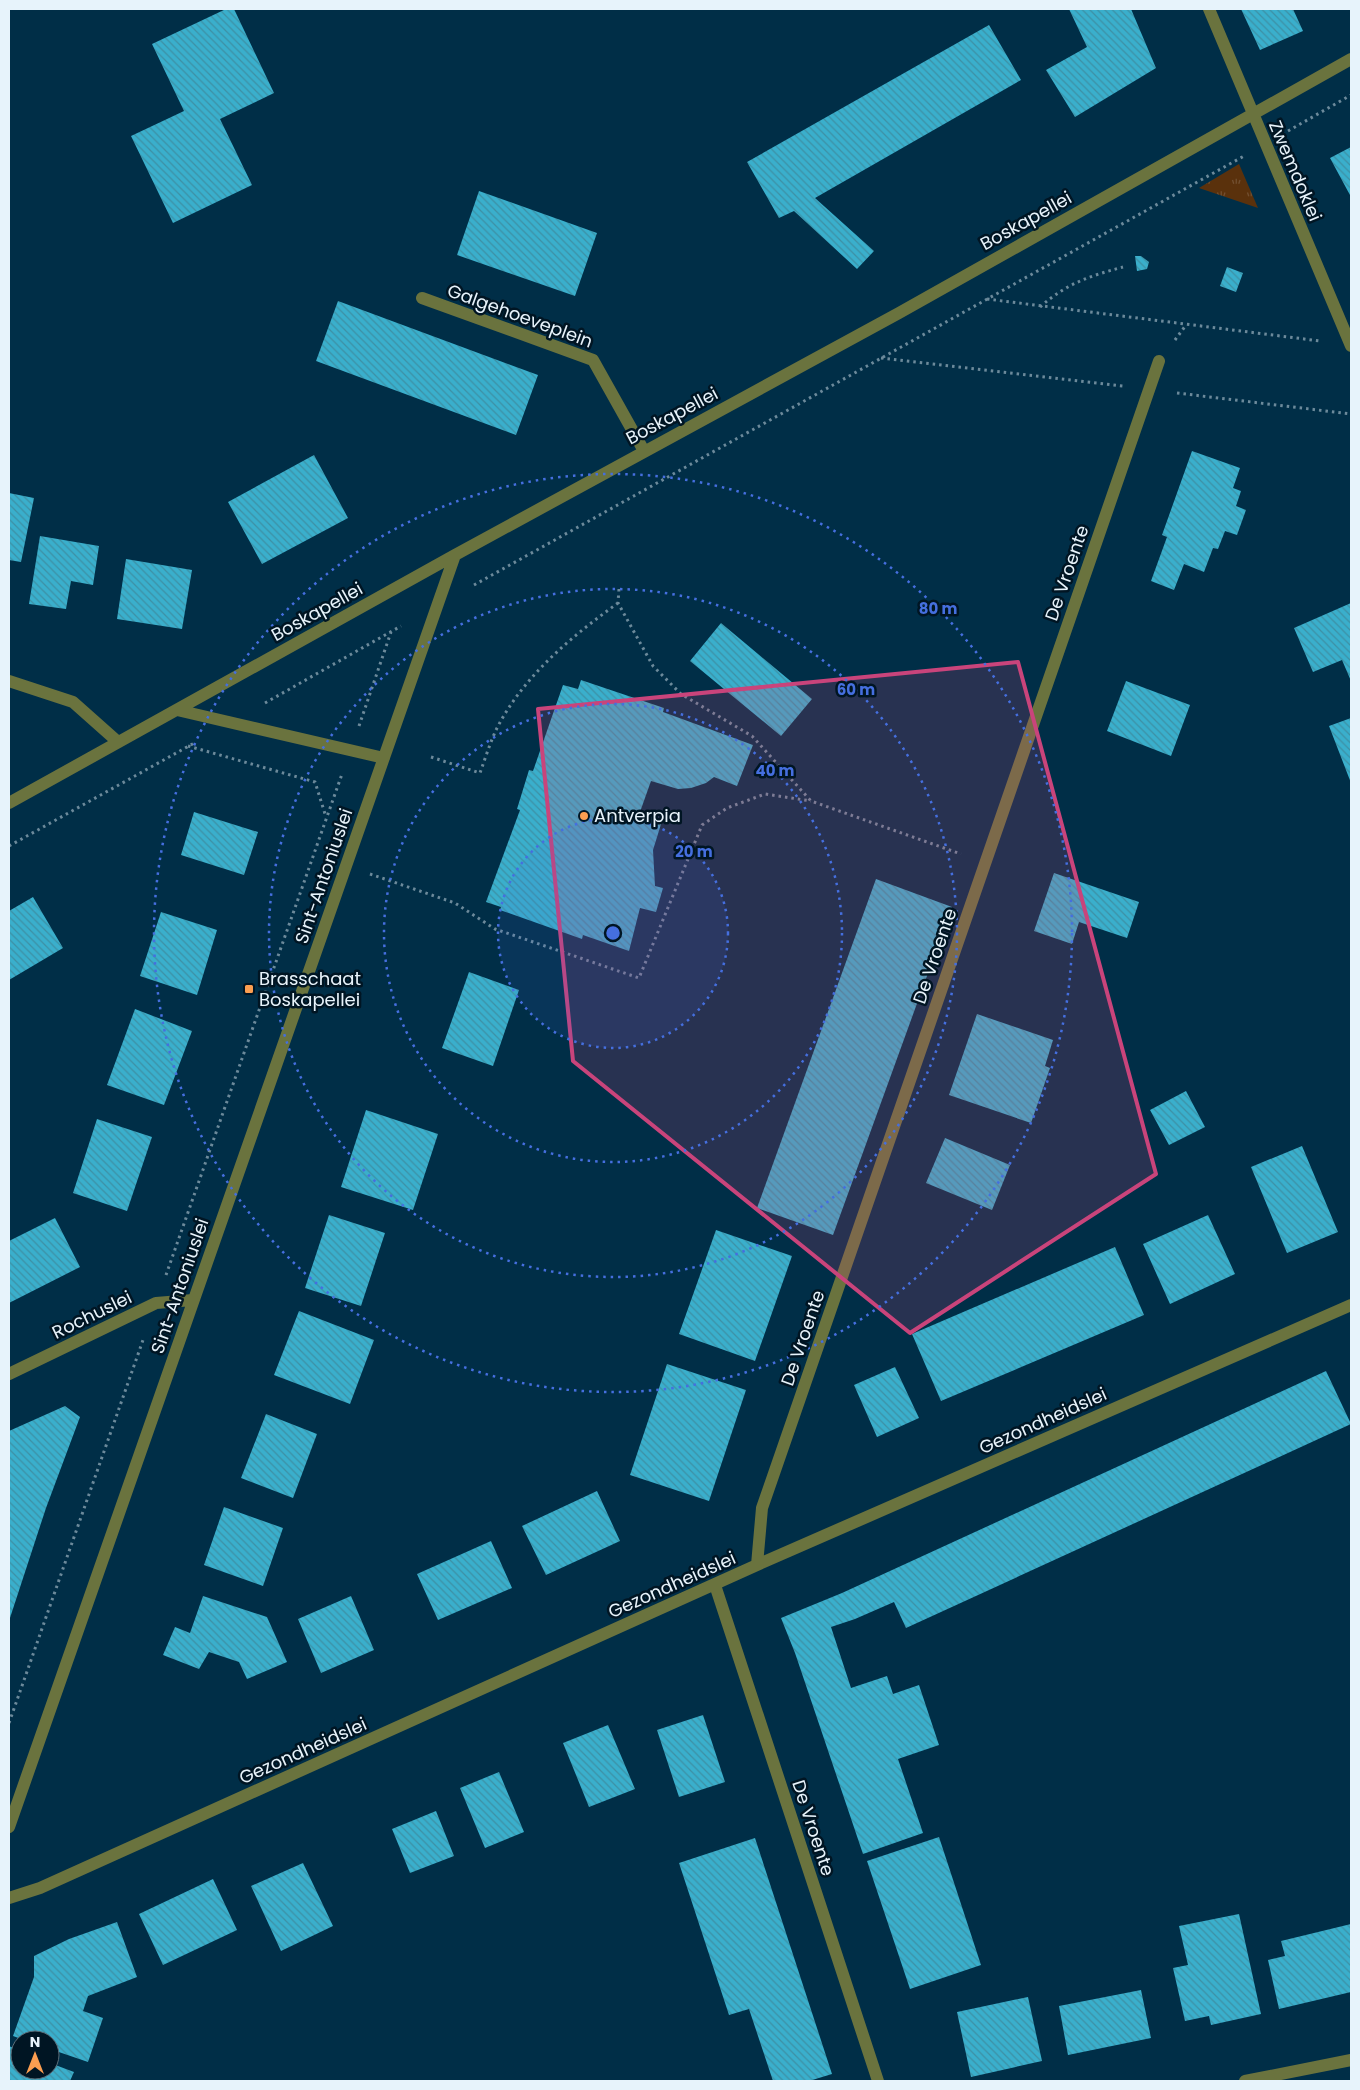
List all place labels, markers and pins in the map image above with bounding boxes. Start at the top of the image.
place label: Antverpia [594,803,681,828]
marker: Antverpia [578,810,590,822]
centre of rings [604,924,622,942]
place label: Brasschaat Boskapellei [259,966,361,1012]
marker: Brasschaat Boskapellei [243,983,255,995]

